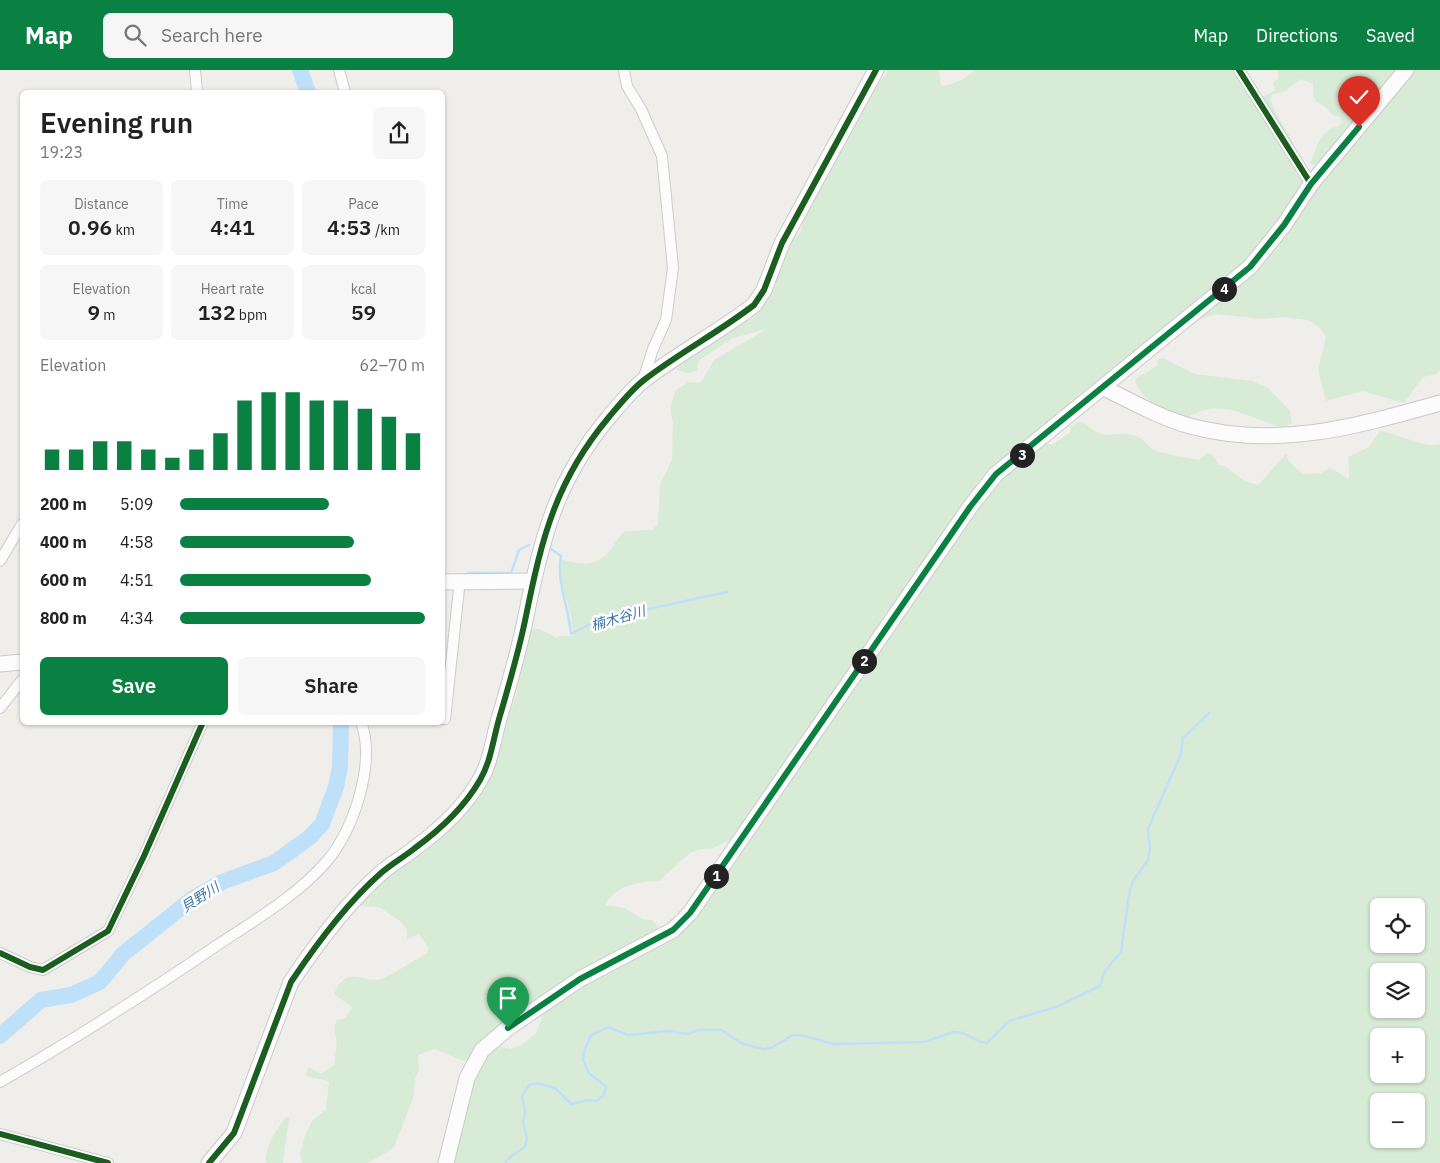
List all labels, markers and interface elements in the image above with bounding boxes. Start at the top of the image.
search box [103,13,453,58]
text: Map [25,19,73,51]
icon: search [121,21,149,49]
text: Search here [161,23,263,47]
text: Map [1193,24,1228,47]
text: Directions [1256,24,1338,47]
text: Saved [1366,24,1415,47]
pin [1338,76,1380,127]
icon: check [1345,83,1373,111]
text: Evening run [40,104,193,141]
button: share [373,107,425,159]
text: 19:23 [40,142,83,162]
text: Distance [74,195,129,213]
text: Time [217,195,248,213]
text: Pace [348,195,379,213]
text: 0.96 [68,213,112,241]
text: 4:41 [210,213,255,241]
text: 4:53 [327,213,372,241]
text: km [112,221,135,239]
text: /km [372,221,400,239]
pin: 4 [1212,276,1236,302]
text: Elevation [73,280,131,298]
text: Heart rate [201,280,264,298]
text: kcal [351,280,376,298]
text: 4 [1220,280,1229,298]
text: 9 [87,298,100,326]
text: 132 [198,298,236,326]
text: 59 [351,298,376,326]
text: m [100,306,116,324]
text: bpm [236,306,267,324]
text: Elevation [40,355,106,375]
text: 62–70 m [359,355,425,375]
pin: 3 [1010,442,1034,468]
text: 3 [1018,446,1027,464]
text: 200 m [40,494,87,514]
text: 5:09 [120,494,153,514]
text: 400 m [40,532,87,552]
text: 4:58 [120,532,153,552]
text: 600 m [40,570,87,590]
text: 4:51 [120,570,153,590]
water label: 楠木谷川 [589,601,649,634]
text: 800 m [40,608,87,628]
text: 4:34 [120,608,153,628]
pin: 2 [852,648,876,674]
text: 2 [860,652,869,670]
button: Save [40,657,228,715]
button: Share [238,657,425,715]
pin: 1 [704,864,728,888]
text: 1 [712,867,721,885]
water label: 貝野川 [177,877,224,916]
map controls [1370,898,1425,1148]
button: locate [1370,898,1425,953]
button: layers [1370,963,1425,1018]
pin [487,977,529,1028]
icon: arrive [494,984,522,1012]
button: + [1370,1028,1425,1083]
button: − [1370,1093,1425,1148]

